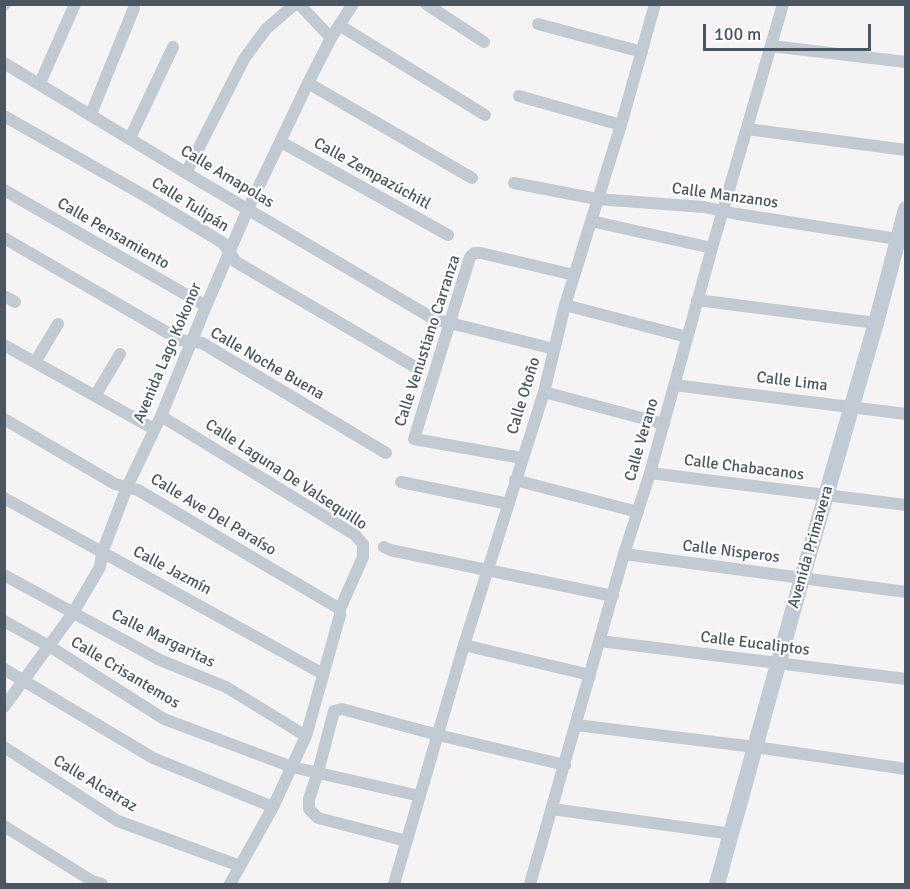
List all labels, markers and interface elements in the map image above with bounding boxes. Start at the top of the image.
scale bar [706,12,874,50]
text: 100 m [714,23,761,45]
street label: Calle Zempazúchitl [310,134,434,214]
street label: Calle Amapolas [177,142,277,212]
street label: Calle Tulipán [148,174,232,236]
street label: Calle Manzanos [671,179,779,213]
street label: Calle Pensamiento [53,194,173,274]
street label: Calle Venustiano Carranza [391,253,465,429]
street label: Avenida Lago Kokonor [130,280,206,426]
street label: Calle Noche Buena [207,324,327,404]
street label: Calle Otoño [503,355,545,437]
street label: Calle Lima [755,368,829,396]
street label: Calle Verano [621,396,663,484]
street label: Calle Laguna De Valsequillo [201,415,371,535]
street label: Calle Chabacanos [683,451,805,485]
street label: Calle Ave Del Paraíso [147,470,279,560]
street label: Avenida Primavera [784,483,838,611]
street label: Calle Nisperos [681,537,781,567]
street label: Calle Jazmín [129,542,215,600]
street label: Calle Margaritas [108,606,218,672]
street label: Calle Eucaliptos [699,628,811,660]
street label: Calle Crisantemos [67,633,183,713]
street label: Calle Alcatraz [50,751,140,817]

